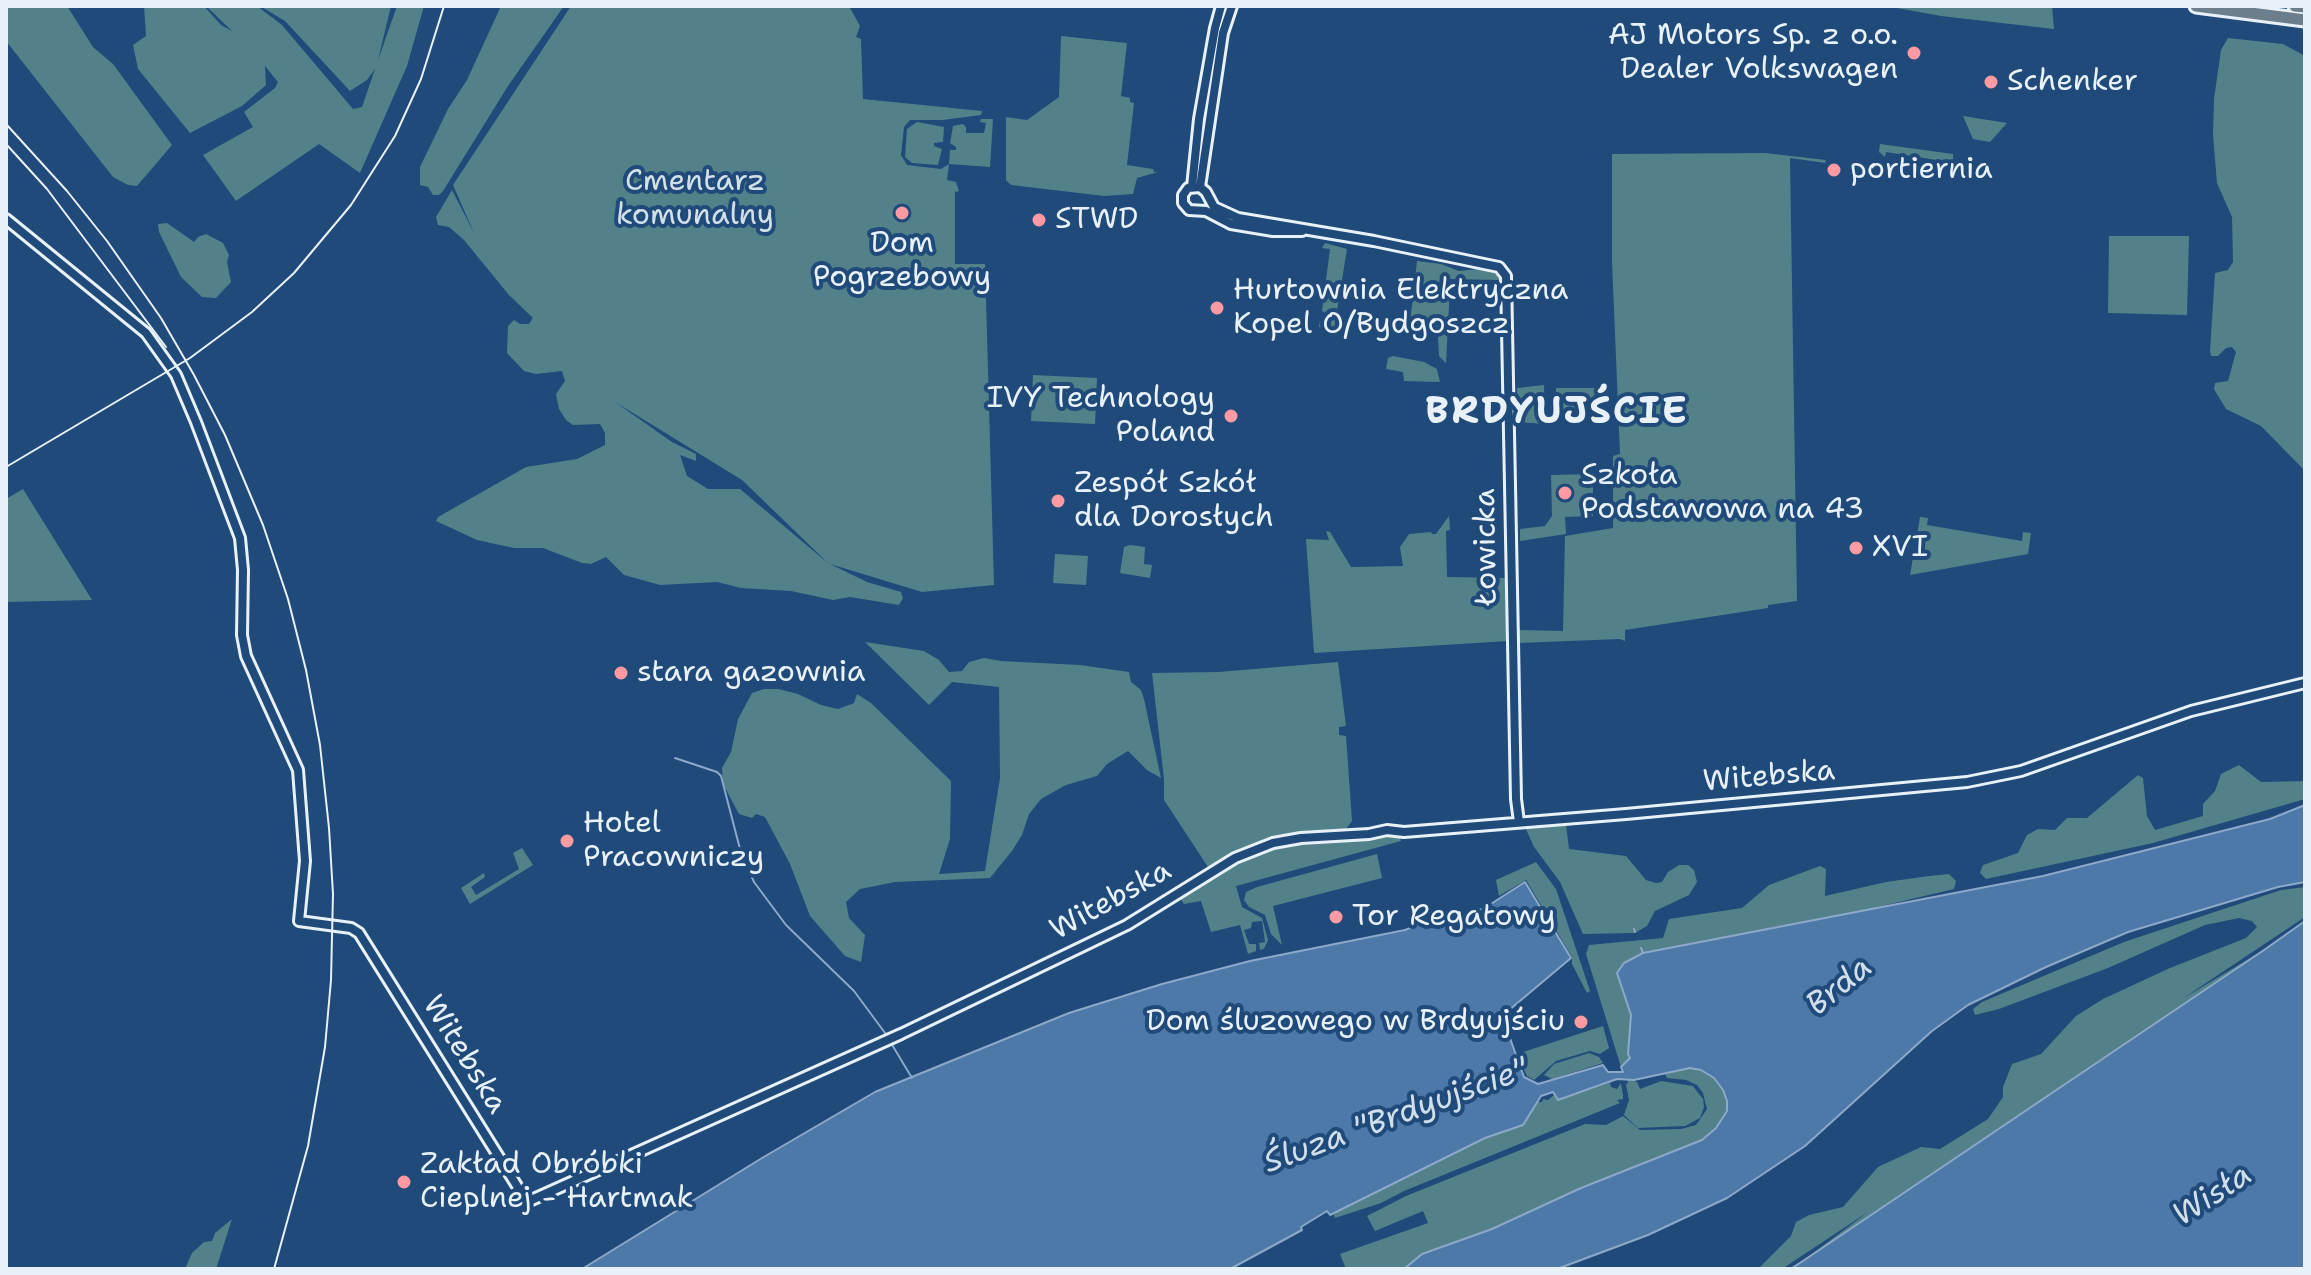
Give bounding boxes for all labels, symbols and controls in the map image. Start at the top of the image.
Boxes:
place label: AJ Motors Sp. z o.o. Dealer Volkswagen [1608,18,1898,88]
marker: AJ Motors Sp. z o.o. Dealer Volkswagen [1905,44,1923,62]
place label: Schenker [2007,64,2138,100]
marker: Schenker [1982,73,2000,91]
place label: portiernia [1850,152,1993,188]
marker: portiernia [1825,161,1843,179]
park label: Cmentarz komunalny [616,164,774,234]
place label: STWD [1055,202,1138,238]
marker: Dom Pogrzebowy [893,204,911,222]
marker: STWD [1030,211,1048,229]
place label: Dom Pogrzebowy [813,226,991,296]
place label: Hurtownia Elektryczna Kopel O/Bydgoszcz [1233,273,1568,344]
marker: Hurtownia Elektryczna Kopel O/Bydgoszcz [1208,299,1226,317]
place label: IVY Technology Poland [987,381,1215,452]
district label: BRDYUJŚCIE [1425,390,1689,436]
marker: IVY Technology Poland [1222,407,1240,425]
place label: Szkoła Podstawowa na 43 [1581,458,1864,528]
place label: Zespół Szkół dla Dorosłych [1074,466,1274,536]
marker: Szkoła Podstawowa na 43 [1556,484,1574,502]
street label: Łowicka [1468,488,1506,606]
marker: Zespół Szkół dla Dorosłych [1049,492,1067,510]
place label: XVI [1872,530,1928,566]
marker: XVI [1847,539,1865,557]
place label: stara gazownia [637,655,865,691]
marker: stara gazownia [612,664,630,682]
street label: Witebska [1701,753,1837,801]
place label: Hotel Pracowniczy [583,806,764,876]
marker: Hotel Pracowniczy [558,832,576,850]
street label: Witebska [1044,853,1178,949]
place label: Tor Regatowy [1352,899,1556,935]
marker: Tor Regatowy [1327,908,1345,926]
water label: Brda [1799,949,1881,1025]
street label: Witebska [414,989,514,1121]
place label: Dom śluzowego w Brdyujściu [1146,1004,1565,1040]
marker: Dom śluzowego w Brdyujściu [1572,1013,1590,1031]
water label: Śluza "Brdyujście" [1259,1051,1533,1183]
place label: Zakład Obróbki Cieplnej - Hartmak [420,1147,694,1218]
water label: Wisła [2166,1156,2260,1236]
marker: Zakład Obróbki Cieplnej - Hartmak [395,1173,413,1191]

